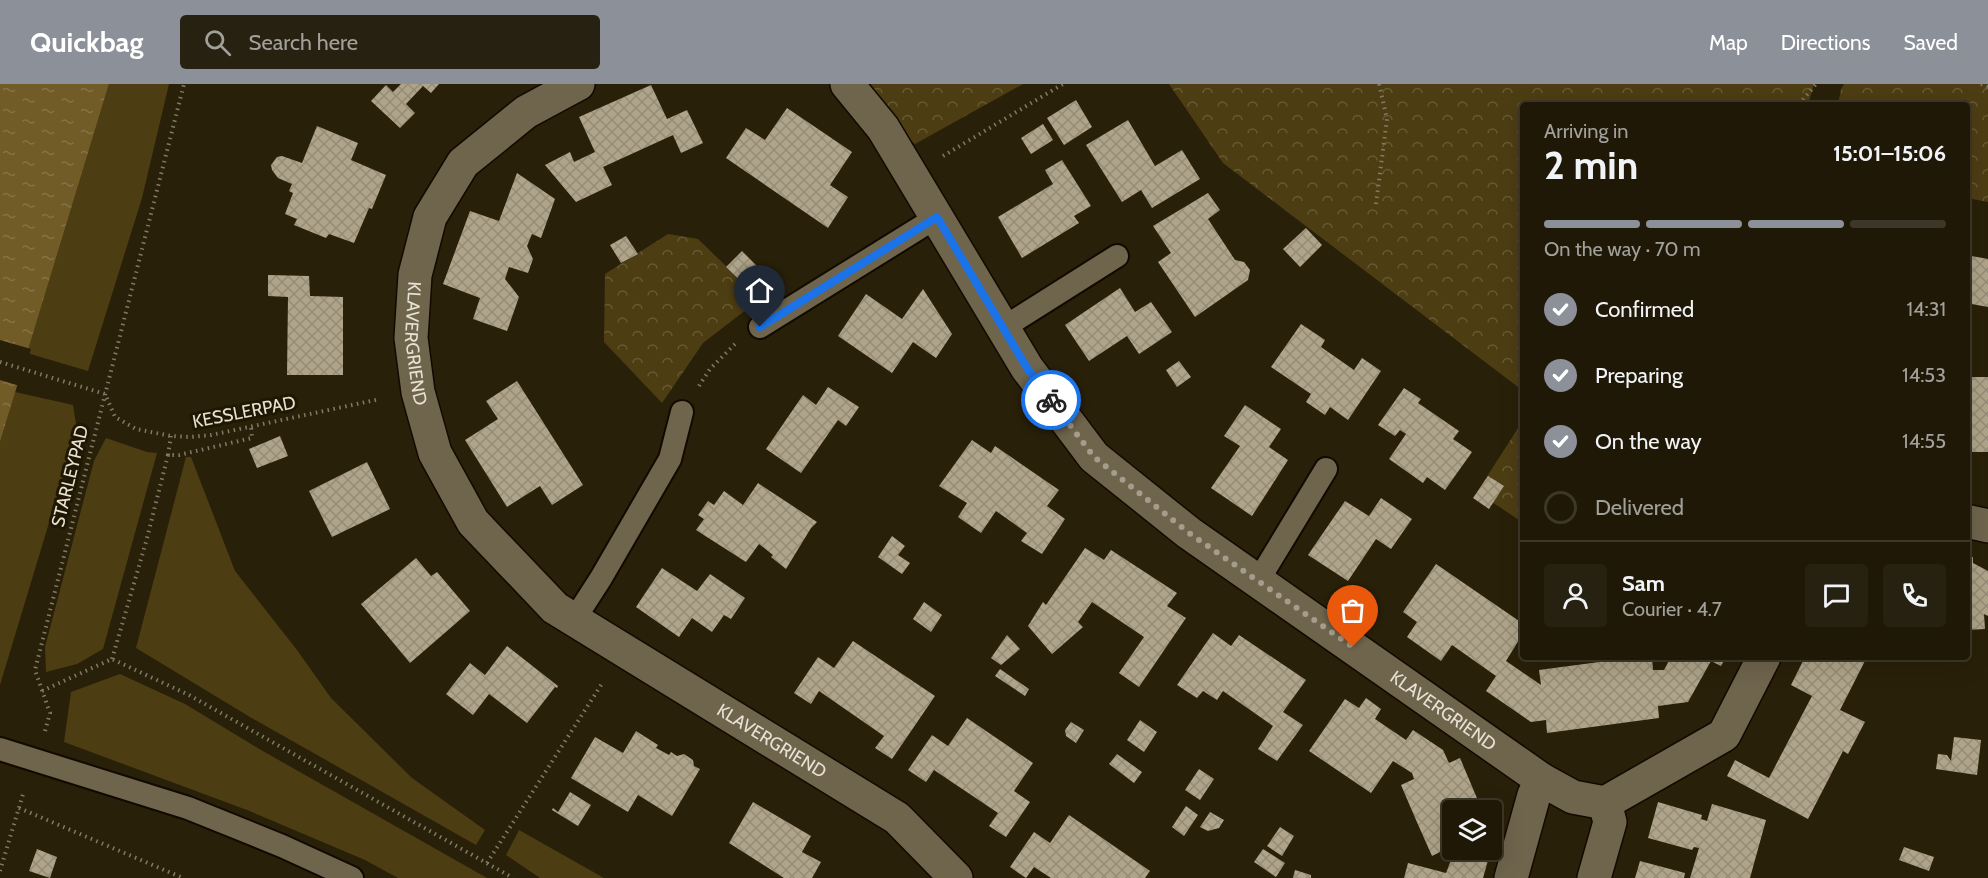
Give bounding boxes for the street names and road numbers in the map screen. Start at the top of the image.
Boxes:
street label: KLAVERGRIEND [400,281,432,408]
street label: KESSLERPAD [190,391,298,433]
street label: STARLEYPAD [47,423,93,529]
street label: KLAVERGRIEND [1386,666,1501,756]
street label: KLAVERGRIEND [713,699,830,783]

